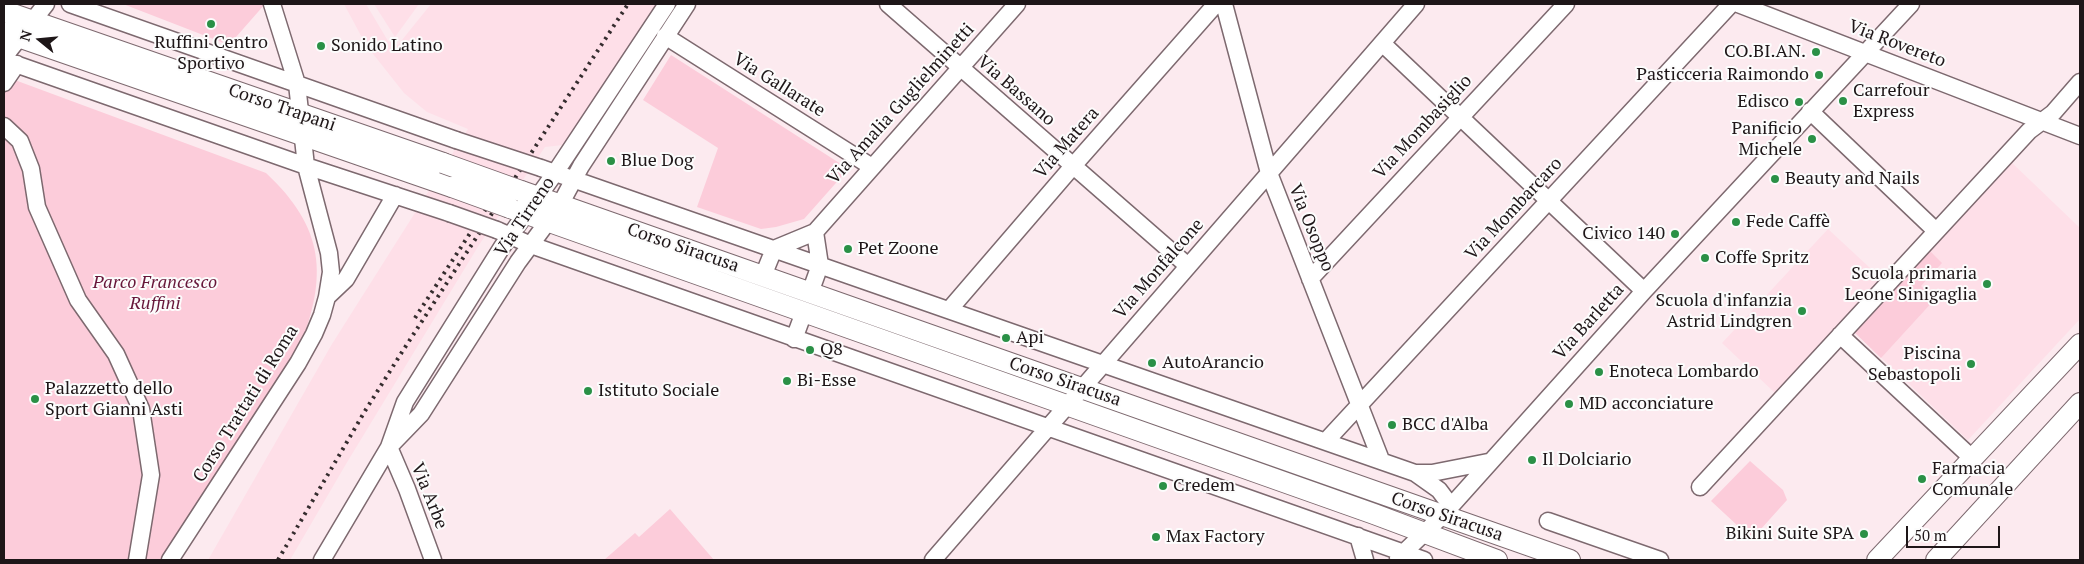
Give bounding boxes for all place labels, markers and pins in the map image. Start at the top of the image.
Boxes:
marker: Ruffini Centro Sportivo [205,18,217,30]
place label: Ruffini Centro Sportivo [154,32,268,74]
place label: Sonido Latino [331,35,443,57]
marker: Sonido Latino [315,40,327,52]
place label: CO.BI.AN. [1724,41,1806,63]
marker: CO.BI.AN. [1810,46,1822,58]
place label: Pasticceria Raimondo [1636,64,1809,86]
marker: Pasticceria Raimondo [1813,69,1825,81]
place label: Carrefour Express [1853,80,1930,122]
place label: Edisco [1737,91,1789,113]
marker: Carrefour Express [1837,95,1849,107]
marker: Edisco [1793,96,1805,108]
place label: Panificio Michele [1732,118,1802,160]
marker: Panificio Michele [1806,133,1818,145]
place label: Blue Dog [621,150,693,172]
marker: Blue Dog [605,155,617,167]
place label: Beauty and Nails [1785,168,1920,190]
marker: Beauty and Nails [1769,173,1781,185]
place label: Fede Caffè [1746,211,1830,233]
marker: Fede Caffè [1730,216,1742,228]
place label: Civico 140 [1582,223,1665,245]
marker: Civico 140 [1669,228,1681,240]
place label: Pet Zoone [858,238,938,260]
marker: Pet Zoone [842,243,854,255]
place label: Coffe Spritz [1715,247,1809,269]
marker: Coffe Spritz [1699,252,1711,264]
place label: Scuola primaria Leone Sinigaglia [1845,263,1977,306]
marker: Scuola primaria Leone Sinigaglia [1981,278,1993,290]
place label: Scuola d'infanzia Astrid Lindgren [1655,290,1792,332]
marker: Scuola d'infanzia Astrid Lindgren [1796,305,1808,317]
place label: Api [1016,327,1044,349]
marker: Api [1000,332,1012,344]
place label: Q8 [820,339,843,361]
place label: Piscina Sebastopoli [1868,343,1961,386]
marker: Q8 [804,344,816,356]
place label: AutoArancio [1162,352,1264,374]
marker: AutoArancio [1146,357,1158,369]
marker: Piscina Sebastopoli [1965,358,1977,370]
place label: Enoteca Lombardo [1609,361,1759,383]
marker: Enoteca Lombardo [1593,366,1605,378]
place label: Bi-Esse [797,370,856,392]
marker: Bi-Esse [781,375,793,387]
place label: Palazzetto dello Sport Gianni Asti [45,378,183,420]
place label: Istituto Sociale [598,380,719,402]
marker: Istituto Sociale [582,385,594,397]
marker: Palazzetto dello Sport Gianni Asti [29,393,41,405]
place label: MD acconciature [1579,393,1713,415]
marker: MD acconciature [1563,398,1575,410]
place label: BCC d'Alba [1402,414,1489,436]
marker: BCC d'Alba [1386,419,1398,431]
place label: Il Dolciario [1542,449,1631,471]
marker: Il Dolciario [1526,454,1538,466]
place label: Farmacia Comunale [1932,458,2013,500]
marker: Farmacia Comunale [1916,473,1928,485]
place label: Credem [1173,475,1235,497]
marker: Credem [1157,480,1169,492]
place label: Bikini Suite SPA [1725,523,1854,545]
place label: Max Factory [1166,526,1265,548]
marker: Bikini Suite SPA [1858,528,1870,540]
marker: Max Factory [1150,531,1162,543]

